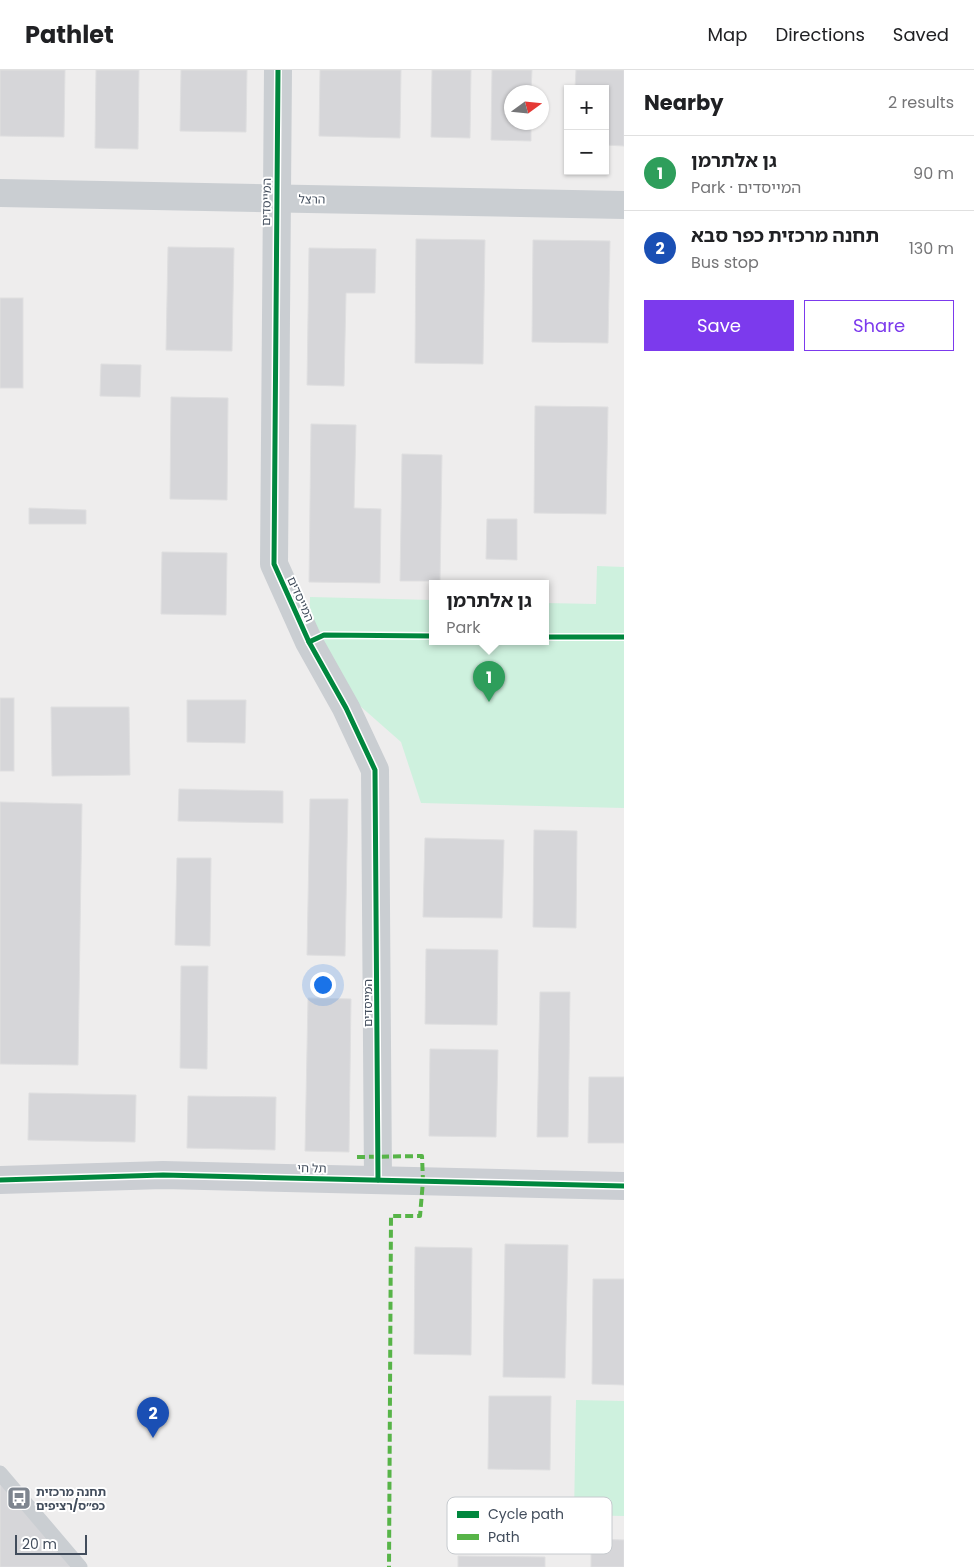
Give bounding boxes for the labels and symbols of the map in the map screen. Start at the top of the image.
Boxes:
north arrow [504,85,549,130]
street label: המייסדים [257,178,275,226]
street label: הרצל [298,190,326,208]
street label: המייסדים [283,574,319,624]
pin: 1 [473,661,505,702]
your location [310,972,336,998]
street label: המייסדים [359,979,376,1027]
street label: תל חי [297,1159,327,1177]
pin: 2 [137,1397,169,1438]
place label: תחנה מרכזית כפ״ס/רציפים [36,1483,106,1514]
bus stop icon: תחנה מרכזית כפ״ס/רציפים [6,1485,32,1511]
legend [447,1497,612,1554]
text: Cycle path [488,1504,564,1524]
text: Path [488,1527,520,1547]
scale bar [15,1532,88,1555]

